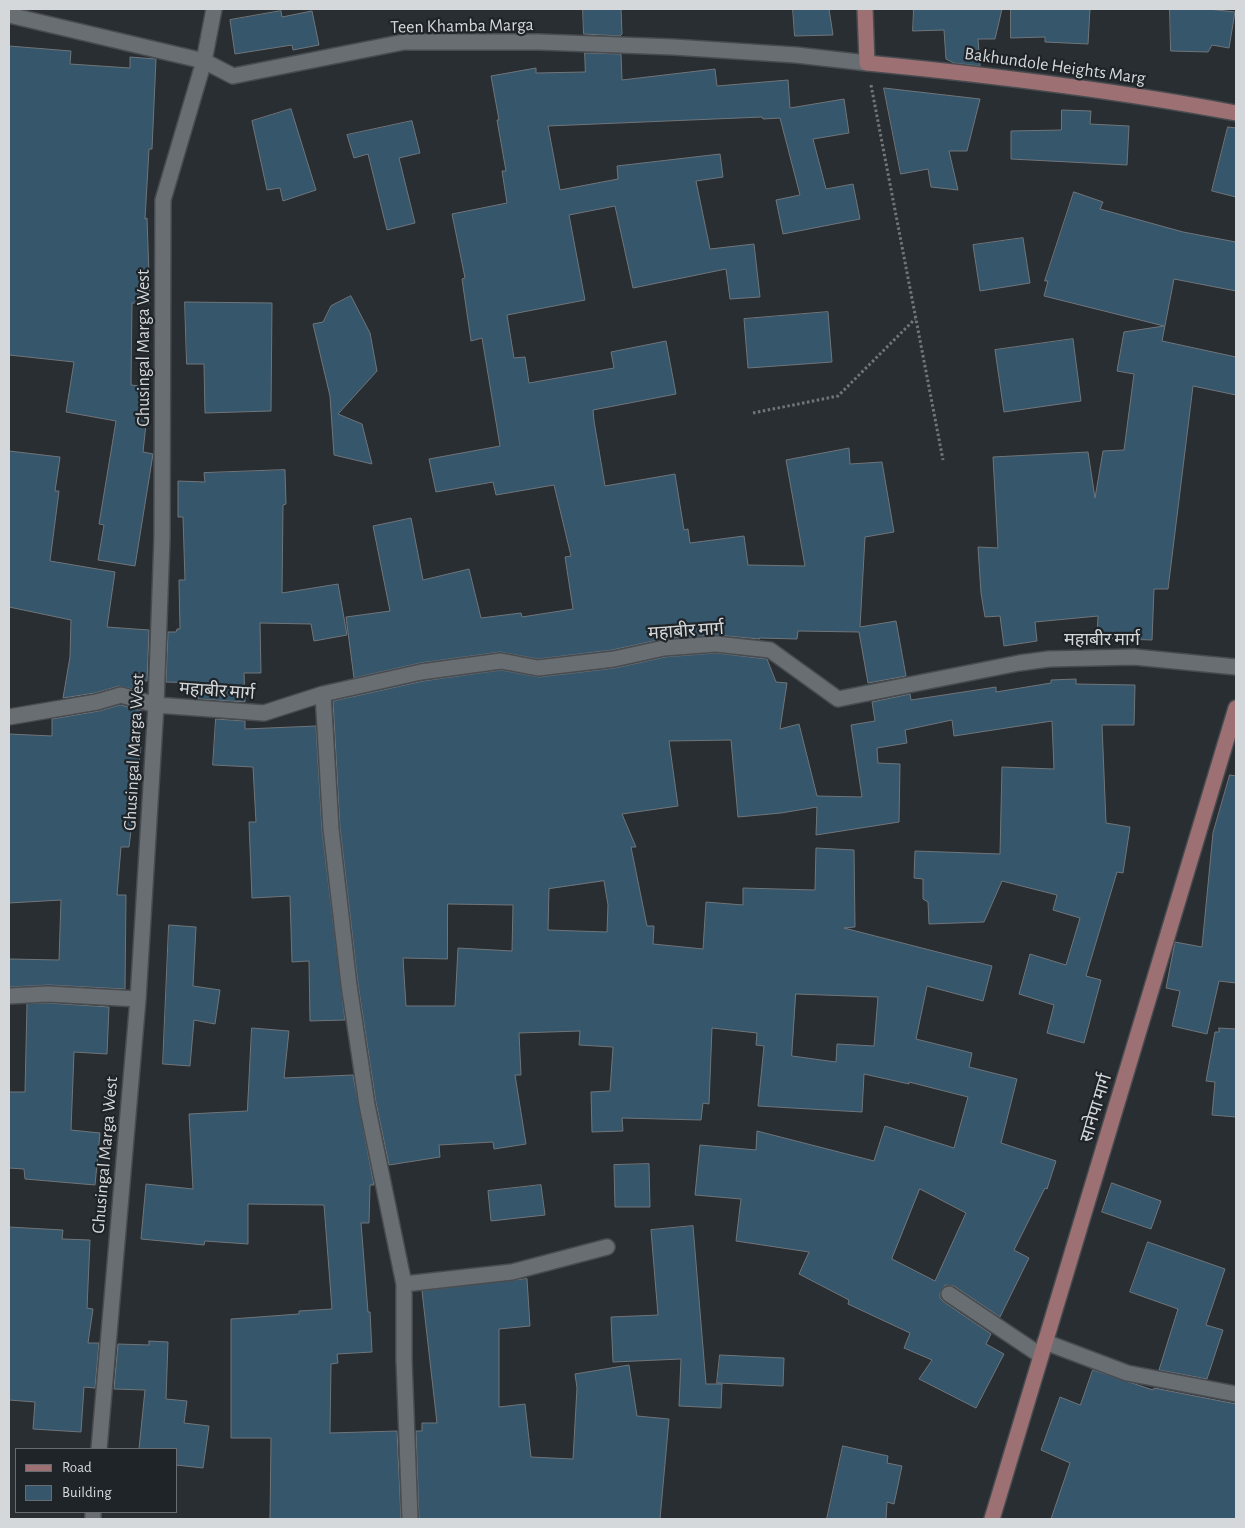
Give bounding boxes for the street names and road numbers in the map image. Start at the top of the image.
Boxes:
street label: Teen Khamba Marga [390,14,534,38]
street label: Bakhundole Heights Marg [963,43,1147,89]
street label: Ghusingal Marga West [133,269,155,427]
street label: महाबीर मार्ग [647,618,725,644]
street label: महाबीर मार्ग [1064,629,1140,651]
street label: Ghusingal Marga West [119,673,149,831]
street label: महाबीर मार्ग [178,678,256,704]
street label: सानेपा मार्ग [1075,1071,1117,1145]
street label: Ghusingal Marga West [87,1076,123,1234]

